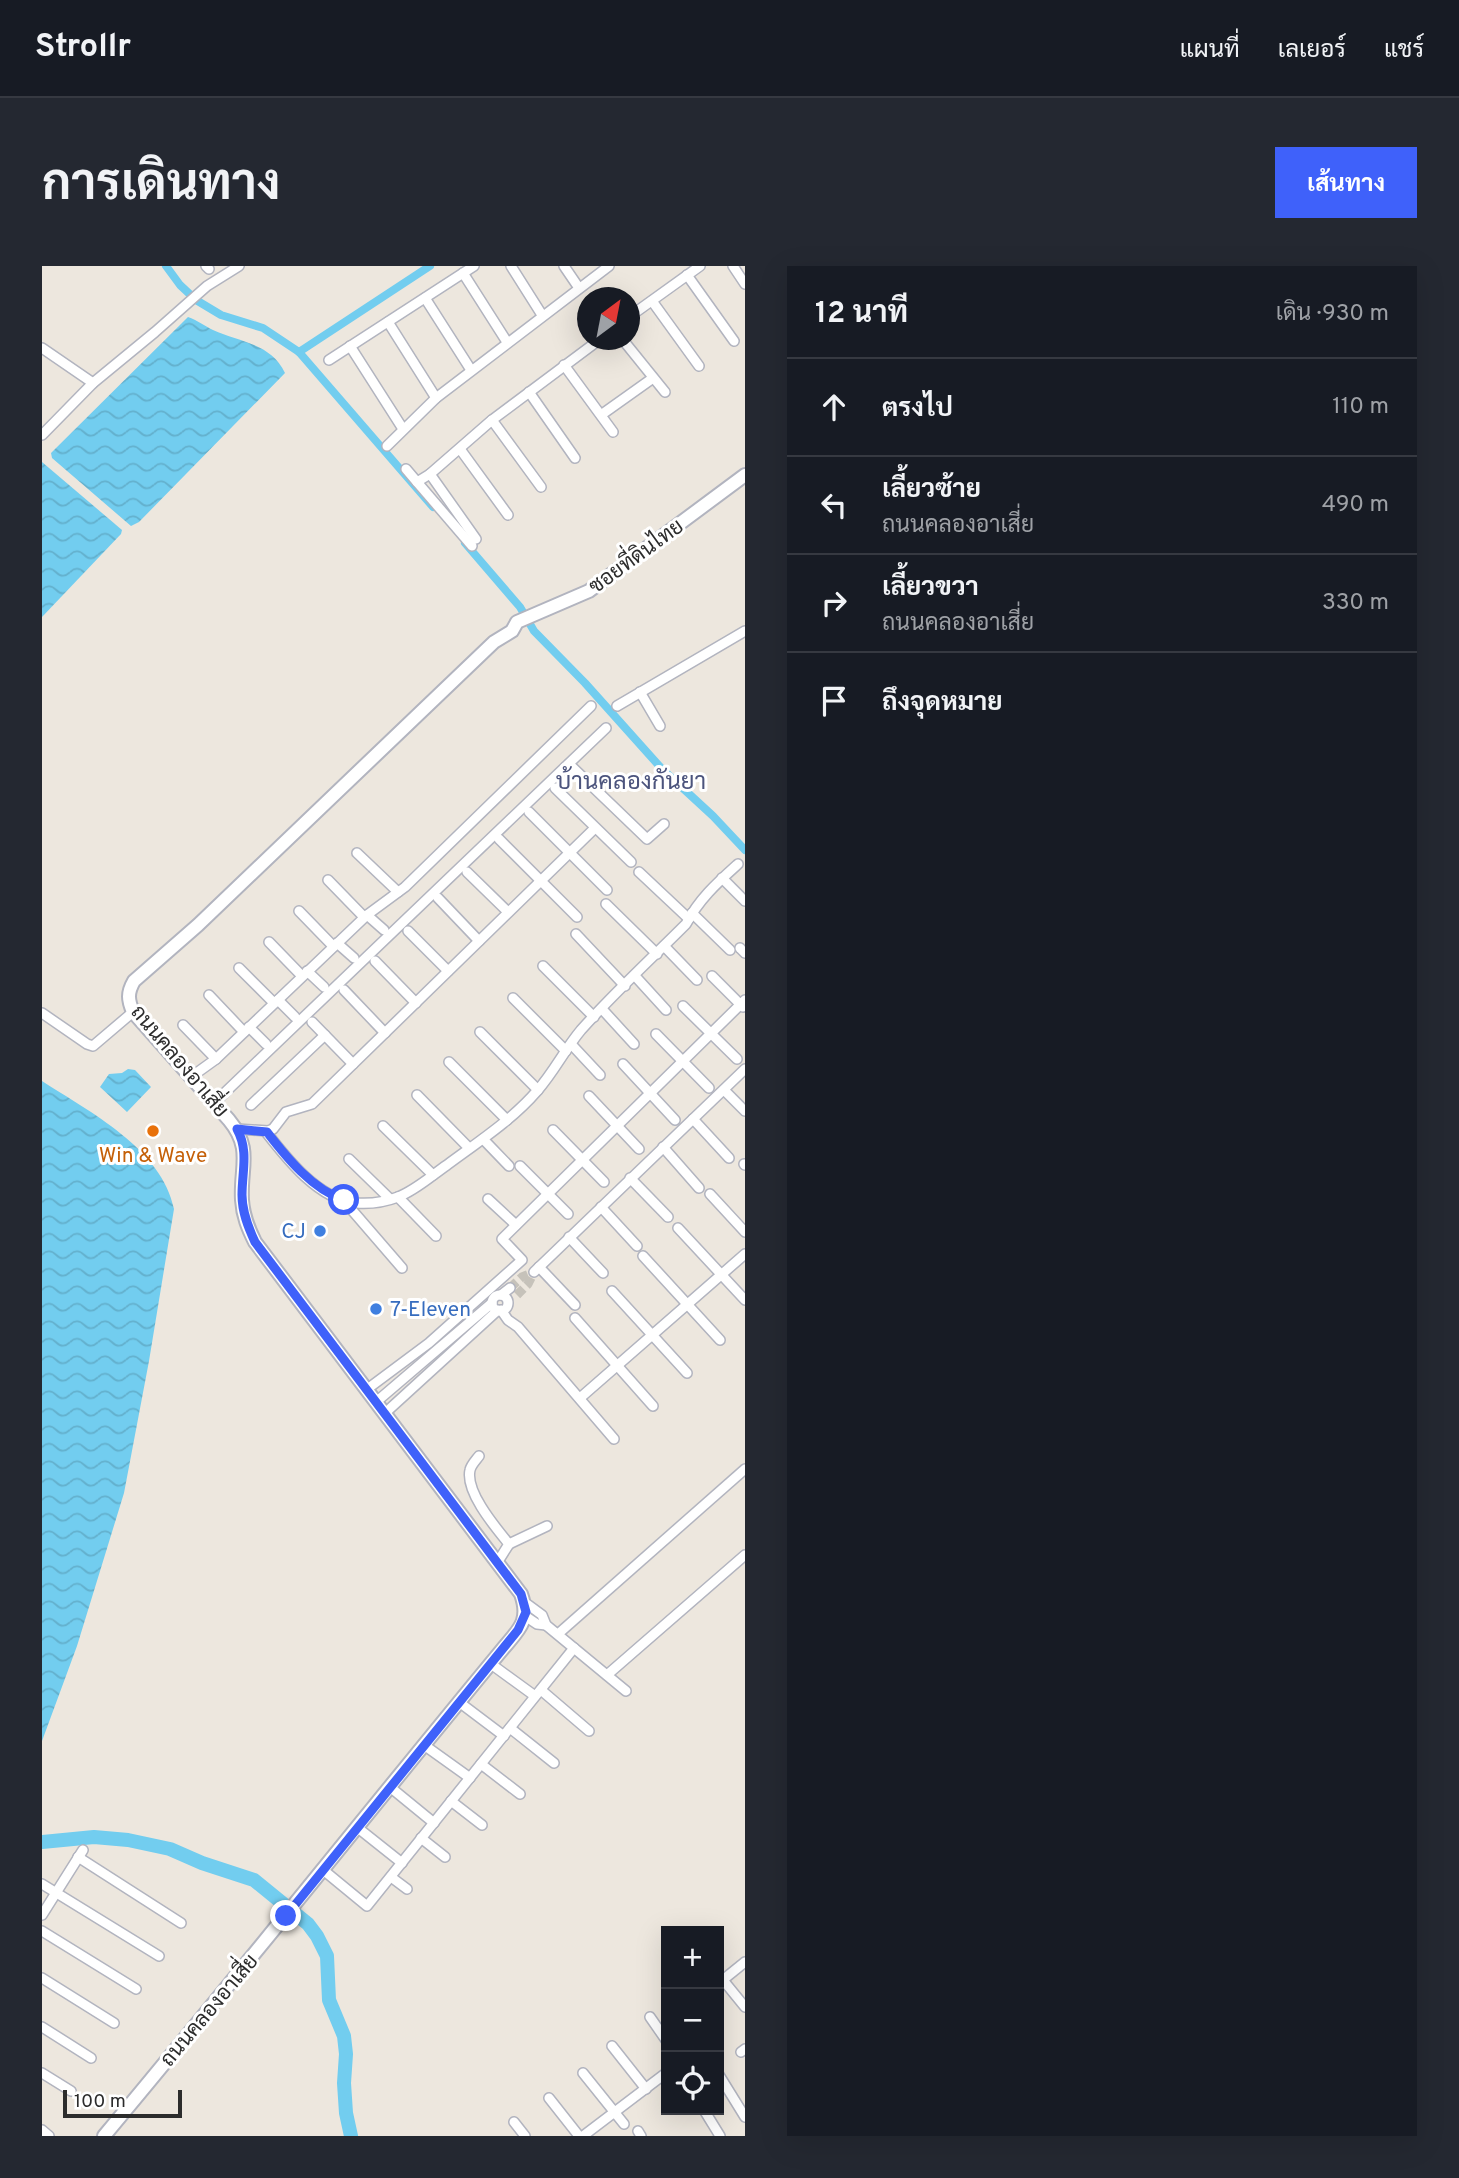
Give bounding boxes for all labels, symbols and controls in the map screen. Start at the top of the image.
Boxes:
text: Strollr [35,27,131,69]
text: แผนที่ [1180,36,1240,66]
text: เลเยอร์ [1278,36,1346,66]
text: แชร์ [1384,36,1424,66]
button: เส้นทาง [1275,147,1417,218]
text: การเดินทาง [42,156,280,218]
north arrow [577,287,640,350]
text: 12 นาที [815,296,908,333]
text: เดิน · 930 m [1276,300,1389,329]
icon: ahead [815,388,853,426]
text: ตรงไป [882,393,953,426]
text: 110 m [1332,393,1389,422]
text: เลี้ยวซ้าย [882,474,981,507]
icon: left [815,486,853,524]
text: 490 m [1322,491,1389,520]
street label: ซอยที่ดินไทย [579,507,690,601]
text: ถนนคลองอาเสี่ย [882,512,1034,541]
text: เลี้ยวขวา [882,572,979,605]
icon: right [815,584,853,622]
text: 330 m [1322,589,1389,618]
text: ถนนคลองอาเสี่ย [882,610,1034,639]
icon: arrive [815,682,853,720]
text: ถึงจุดหมาย [882,687,1003,720]
district label: บ้านคลองกันยา [556,766,706,798]
street label: ถนนคลองอาเสี่ย [124,995,240,1124]
marker: Win & Wave [145,1123,161,1139]
place label: Win & Wave [99,1143,207,1170]
route start [328,1184,359,1215]
place label: CJ [281,1219,306,1246]
marker: CJ [312,1223,328,1239]
place label: 7-Eleven [390,1297,471,1324]
marker: 7-Eleven [368,1301,384,1317]
route end [270,1900,301,1931]
map controls [661,1926,724,2115]
button: + [661,1926,724,1989]
street label: ถนนคลองอาเสี่ย [149,1944,265,2073]
button: − [661,1989,724,2052]
button: locate [661,2052,724,2115]
scale bar [63,2087,182,2119]
text: 100 m [74,2090,126,2114]

